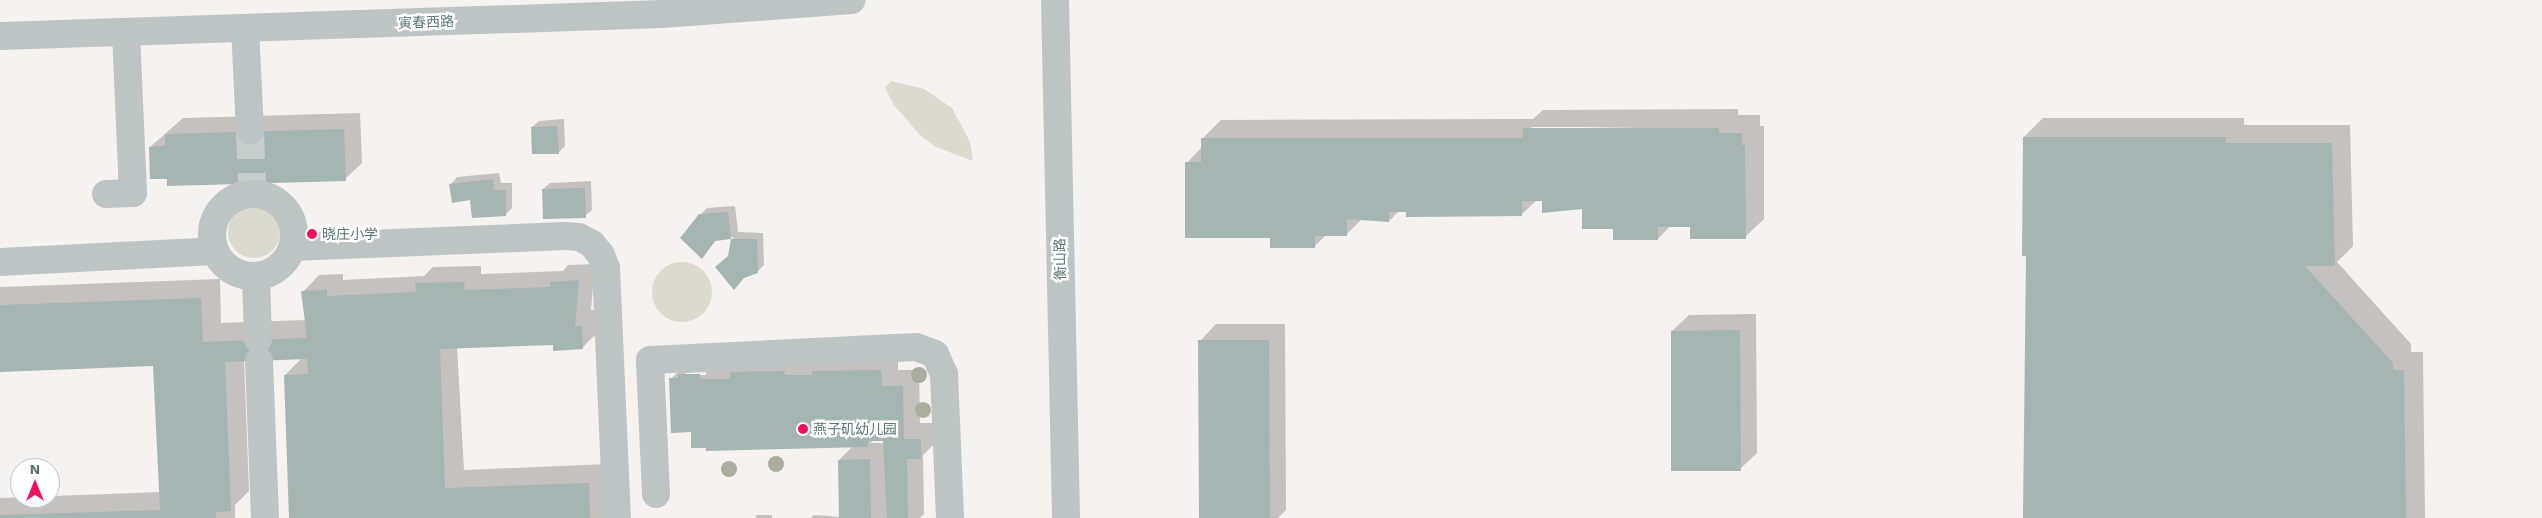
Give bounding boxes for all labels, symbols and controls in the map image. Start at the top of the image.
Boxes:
street label: 寅春西路 [398,13,454,31]
place label: 晓庄小学 [322,226,378,242]
marker: 晓庄小学 [306,228,318,240]
street label: 衡山路 [1051,238,1069,280]
place label: 燕子矶幼儿园 [813,421,897,437]
marker: 燕子矶幼儿园 [797,423,809,435]
north arrow [10,458,60,508]
text: N [30,461,40,477]

